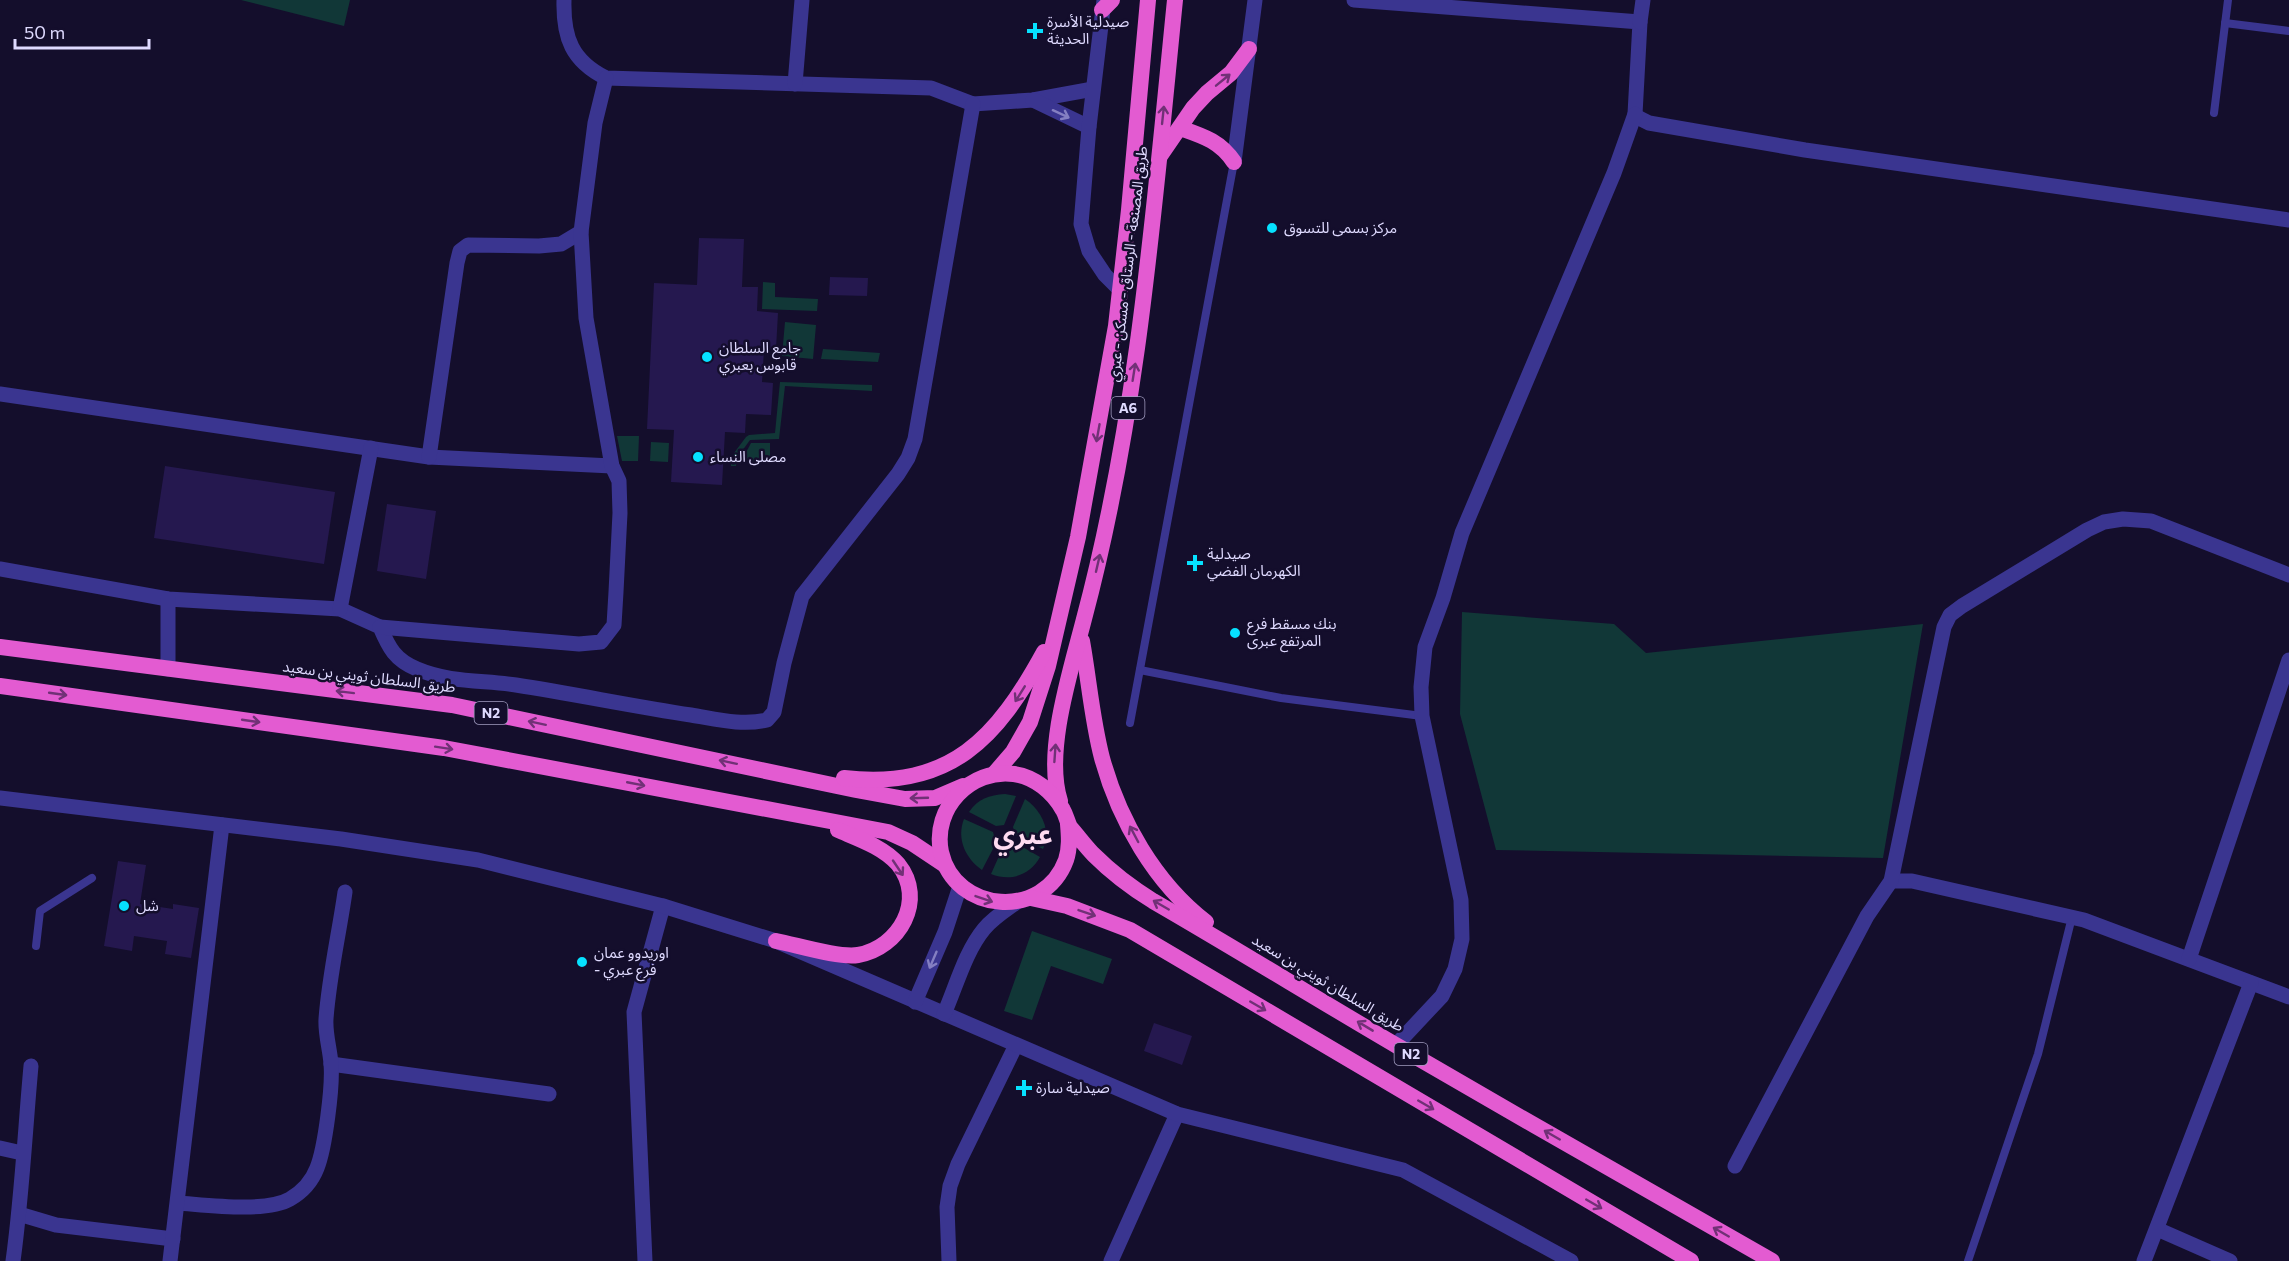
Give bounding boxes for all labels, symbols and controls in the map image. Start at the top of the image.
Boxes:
scale bar [15,12,148,50]
place label: صيدلية الأسرة الحديثة [1047,12,1129,47]
text: 50 m [24,21,65,43]
marker: صيدلية الأسرة الحديثة [1028,24,1042,38]
one-way arrow [1215,74,1231,87]
one-way arrow [1158,106,1169,126]
one-way arrow [1051,108,1069,120]
street label: طريق المصنعة - الرستاق - مسكن - عبري [1104,145,1154,383]
place label: مركز بسمى للتسوق [1284,218,1397,237]
marker: مركز بسمى للتسوق [1265,221,1279,235]
place label: جامع السلطان قابوس بعبري [719,338,801,376]
marker: جامع السلطان قابوس بعبري [700,350,714,364]
one-way arrow [1128,362,1139,382]
road number: A6 [1112,397,1144,419]
one-way arrow [1092,423,1103,443]
place label: مصلى النساء [710,447,786,466]
marker: مصلى النساء [691,450,705,464]
place label: صيدلية الكهرمان الفضي [1207,544,1301,582]
one-way arrow [1093,554,1104,574]
marker: صيدلية الكهرمان الفضي [1188,556,1202,570]
place label: بنك مسقط فرع المرتفع عبرى [1247,614,1337,653]
marker: بنك مسقط فرع المرتفع عبرى [1228,626,1242,640]
street label: طريق السلطان ثويني بن سعيد [281,656,457,699]
one-way arrow [1014,685,1026,702]
one-way arrow [335,686,355,697]
one-way arrow [48,689,67,700]
road number: N2 [474,702,508,724]
one-way arrow [241,716,261,727]
one-way arrow [528,717,547,728]
one-way arrow [434,743,454,754]
one-way arrow [1050,744,1061,764]
one-way arrow [719,756,738,768]
one-way arrow [626,779,645,790]
one-way arrow [910,793,930,804]
district label: عبري [993,817,1053,856]
one-way arrow [1128,826,1139,844]
one-way arrow [892,859,905,876]
one-way arrow [974,894,993,905]
place label: شل [136,896,159,915]
marker: شل [117,899,131,913]
one-way arrow [1153,899,1170,911]
one-way arrow [1077,909,1096,920]
street label: طريق السلطان ثويني بن سعيد [1247,930,1408,1038]
place label: اوريدوو عمان - فرع عبري [594,943,669,982]
one-way arrow [927,950,938,969]
marker: اوريدوو عمان - فرع عبري [575,955,589,969]
one-way arrow [1249,1000,1266,1012]
one-way arrow [1357,1020,1374,1032]
road number: N2 [1394,1043,1428,1065]
place label: صيدلية سارة [1036,1078,1110,1097]
marker: صيدلية سارة [1017,1081,1031,1095]
one-way arrow [1417,1099,1434,1111]
one-way arrow [1544,1128,1561,1140]
one-way arrow [1585,1198,1602,1210]
one-way arrow [1713,1226,1730,1238]

